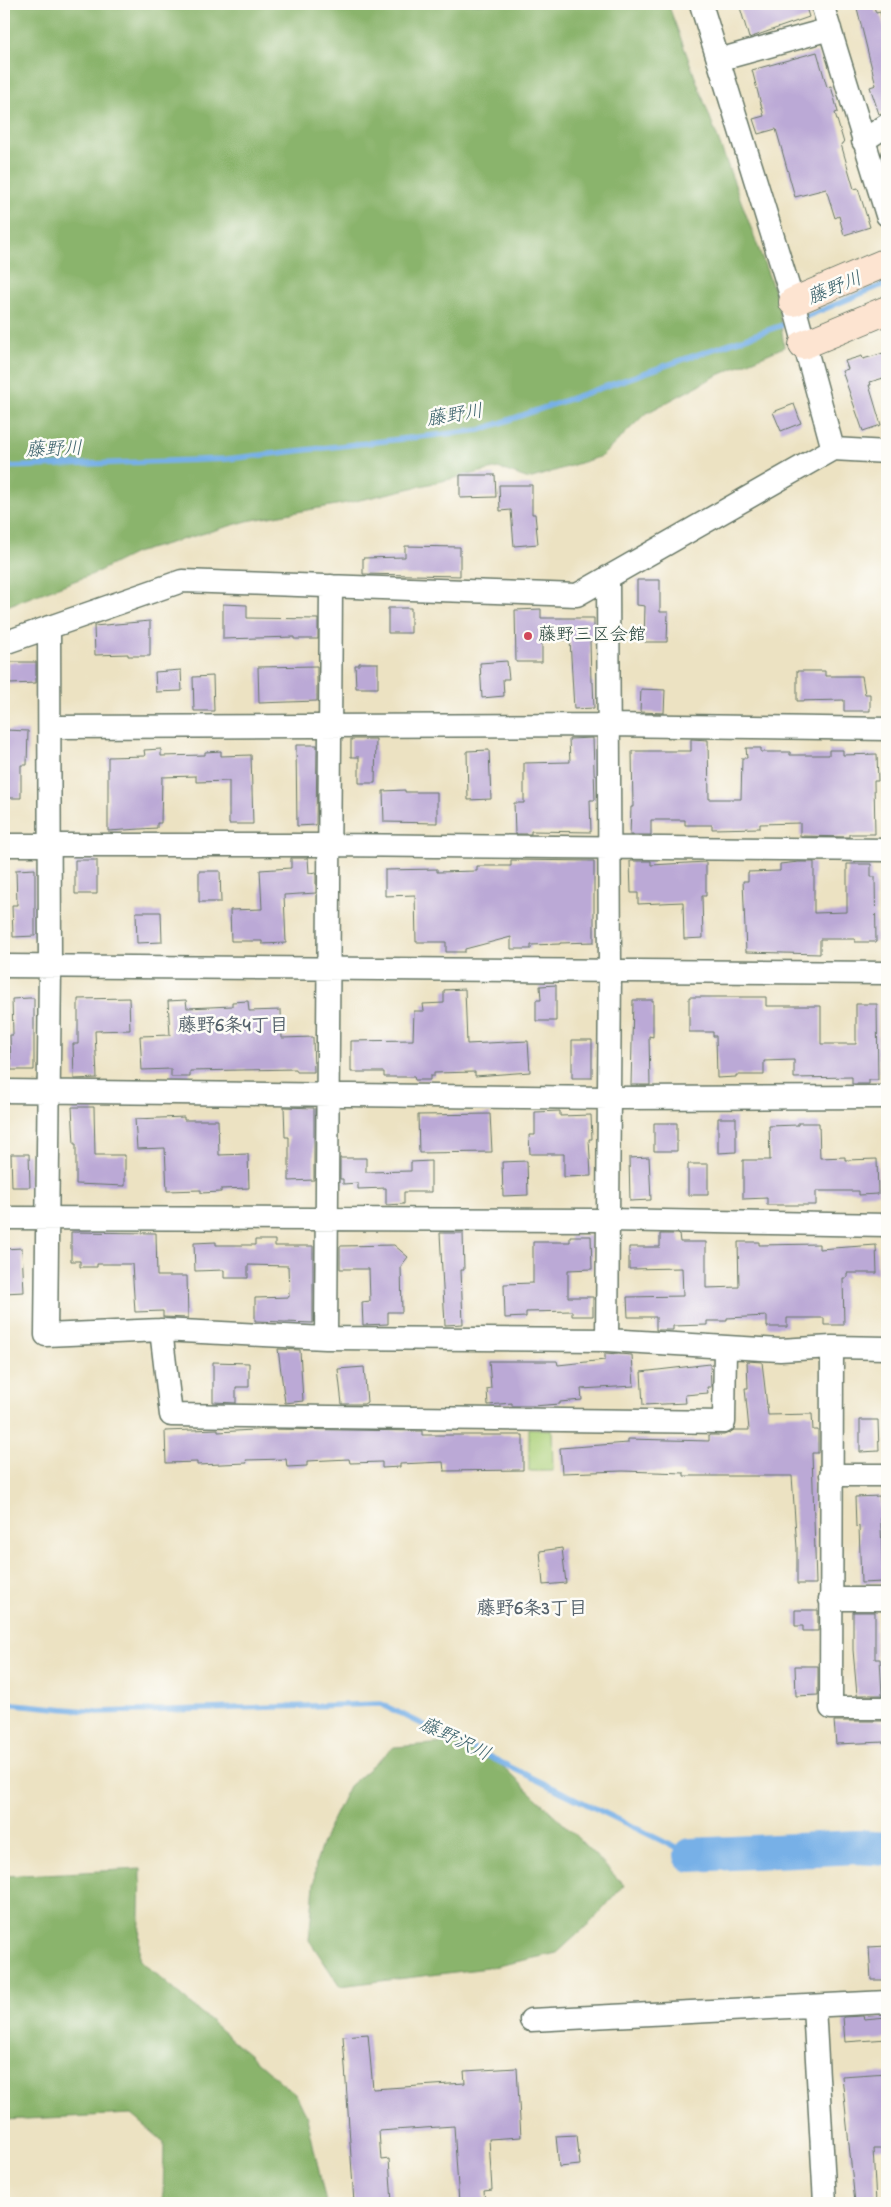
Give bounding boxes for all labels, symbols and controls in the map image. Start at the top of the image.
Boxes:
water label: 藤野川 [804,266,866,312]
water label: 藤野川 [425,398,485,434]
water label: 藤野川 [25,436,83,464]
place label: 藤野三区会館 [538,623,646,649]
marker: 藤野三区会館 [522,630,534,642]
district label: 藤野6条4丁目 [177,1013,289,1040]
district label: 藤野6条3丁目 [476,1596,588,1623]
water label: 藤野沢川 [415,1711,495,1769]

